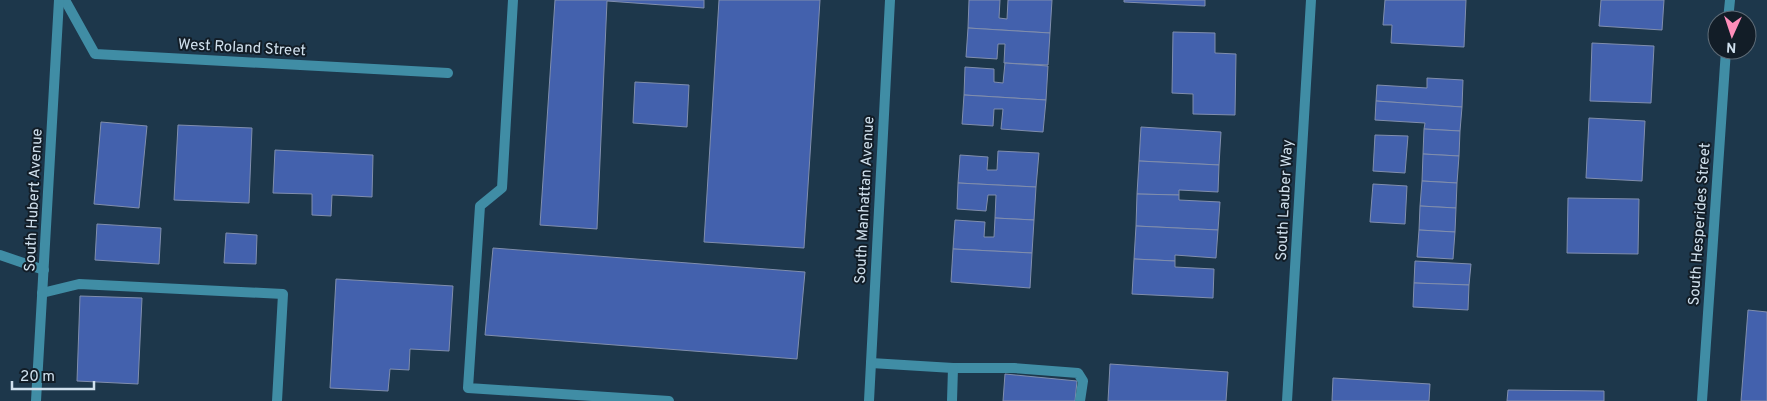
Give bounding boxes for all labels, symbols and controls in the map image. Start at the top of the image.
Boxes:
north arrow [1707,10,1757,60]
street label: West Roland Street [177,36,306,61]
text: N [1726,38,1737,55]
street label: South Manhattan Avenue [852,116,879,284]
street label: South Hubert Avenue [21,128,48,272]
street label: South Lauber Way [1273,139,1298,261]
street label: South Hesperides Street [1685,142,1716,306]
scale bar [12,358,95,390]
text: 20 m [20,368,55,387]

